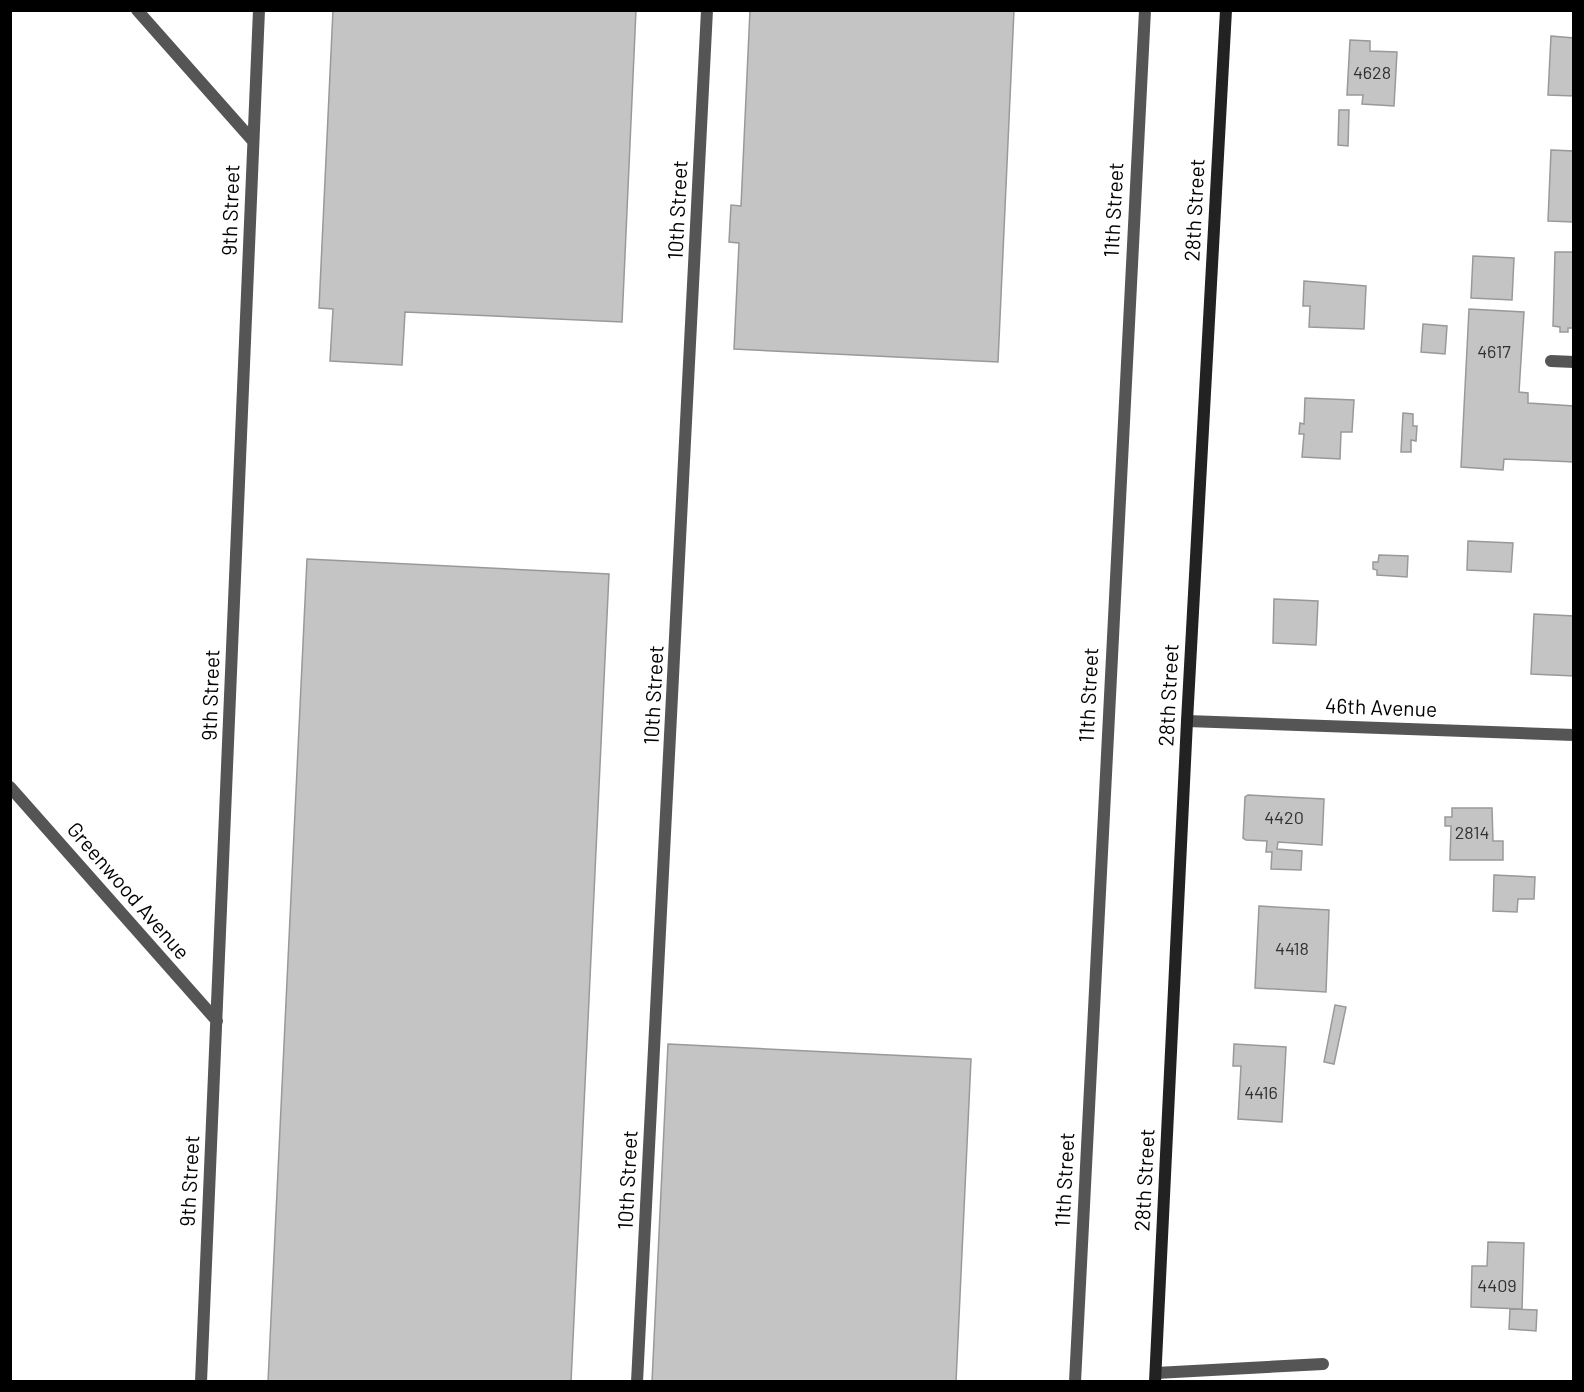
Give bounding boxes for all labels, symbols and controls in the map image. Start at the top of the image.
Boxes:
house number: 4628 [1353,61,1391,83]
street label: 28th Street [1178,158,1209,262]
street label: 10th Street [661,159,692,260]
street label: 11th Street [1098,162,1127,258]
street label: 9th Street [215,164,244,256]
house number: 4617 [1477,340,1511,362]
street label: 28th Street [1152,643,1183,747]
street label: 10th Street [637,644,668,745]
street label: 11th Street [1073,647,1102,743]
street label: 9th Street [195,649,224,741]
street label: 46th Avenue [1325,692,1438,721]
house number: 4420 [1264,806,1304,828]
street label: Greenwood Avenue [63,816,196,964]
house number: 2814 [1455,821,1489,843]
house number: 4418 [1275,937,1309,959]
house number: 4416 [1244,1081,1278,1103]
street label: 28th Street [1128,1128,1159,1232]
street label: 10th Street [611,1129,642,1230]
street label: 11th Street [1049,1132,1078,1228]
street label: 9th Street [174,1135,203,1227]
house number: 4409 [1477,1274,1517,1296]

